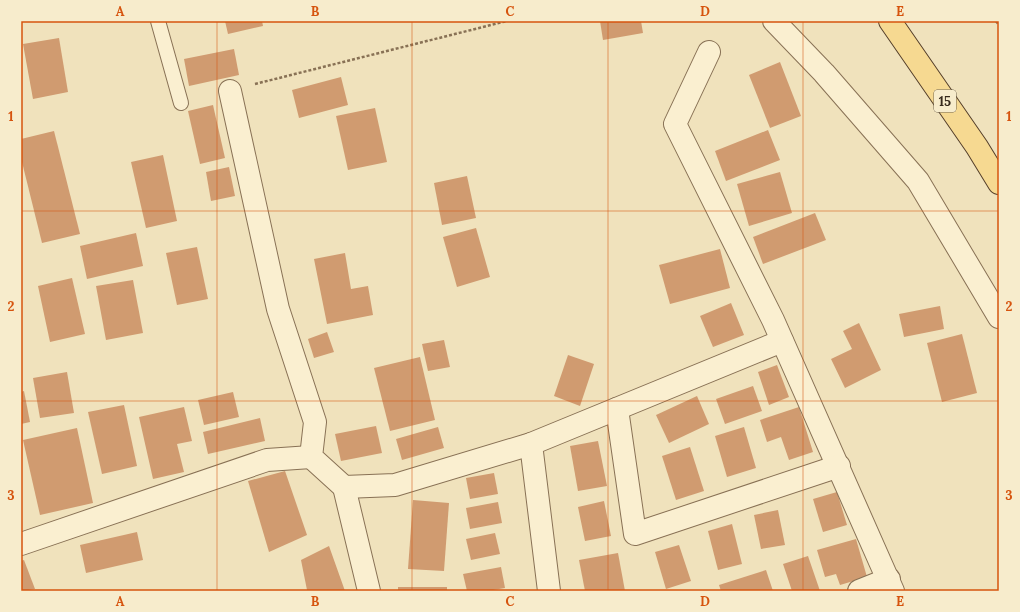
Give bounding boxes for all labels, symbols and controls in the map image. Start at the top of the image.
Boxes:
text: A [116,3,125,20]
text: B [311,3,320,20]
text: C [506,3,515,20]
text: D [700,3,710,20]
text: E [896,3,904,20]
road number: 15 [934,90,956,112]
text: 1 [8,108,14,125]
text: 1 [1006,108,1012,125]
text: 2 [8,298,15,315]
text: 2 [1006,298,1013,315]
text: 3 [7,487,15,504]
text: 3 [1005,487,1013,504]
text: A [116,593,125,610]
text: B [311,593,320,610]
text: C [506,593,515,610]
text: D [700,593,710,610]
text: E [896,593,904,610]

